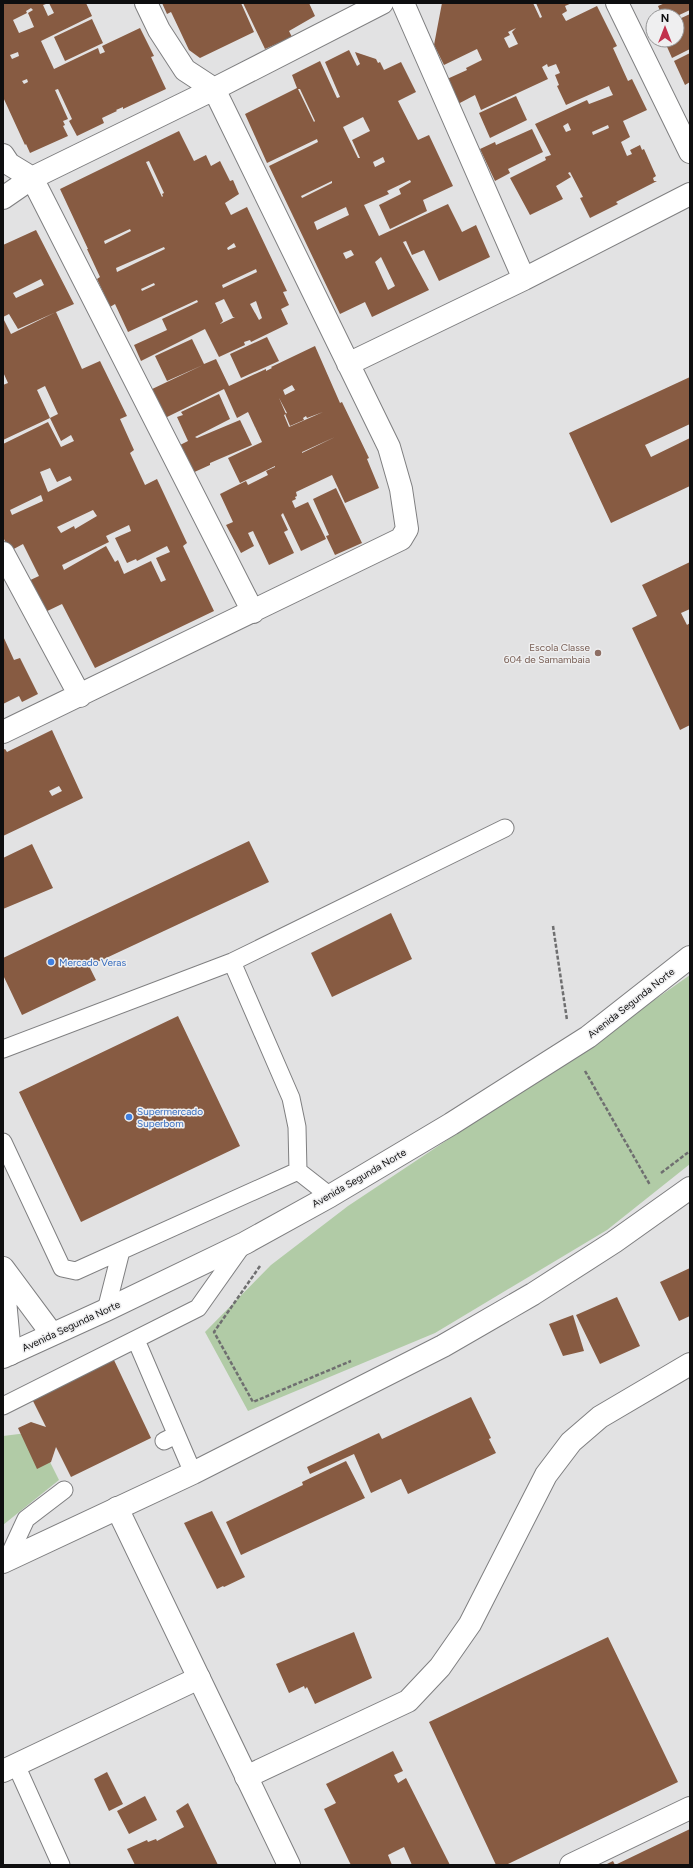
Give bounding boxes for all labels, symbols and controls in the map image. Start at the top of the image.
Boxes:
north arrow [645,8,685,48]
text: N [661,12,669,25]
place label: Escola Classe 604 de Samambaia [504,641,591,666]
marker: Escola Classe 604 de Samambaia [593,648,603,658]
place label: Mercado Veras [59,956,126,969]
marker: Mercado Veras [46,957,56,967]
street label: Avenida Segunda Norte [585,965,677,1041]
place label: Supermercado Superbom [137,1105,203,1130]
marker: Supermercado Superbom [124,1112,134,1122]
street label: Avenida Segunda Norte [310,1145,409,1210]
street label: Avenida Segunda Norte [20,1297,123,1354]

